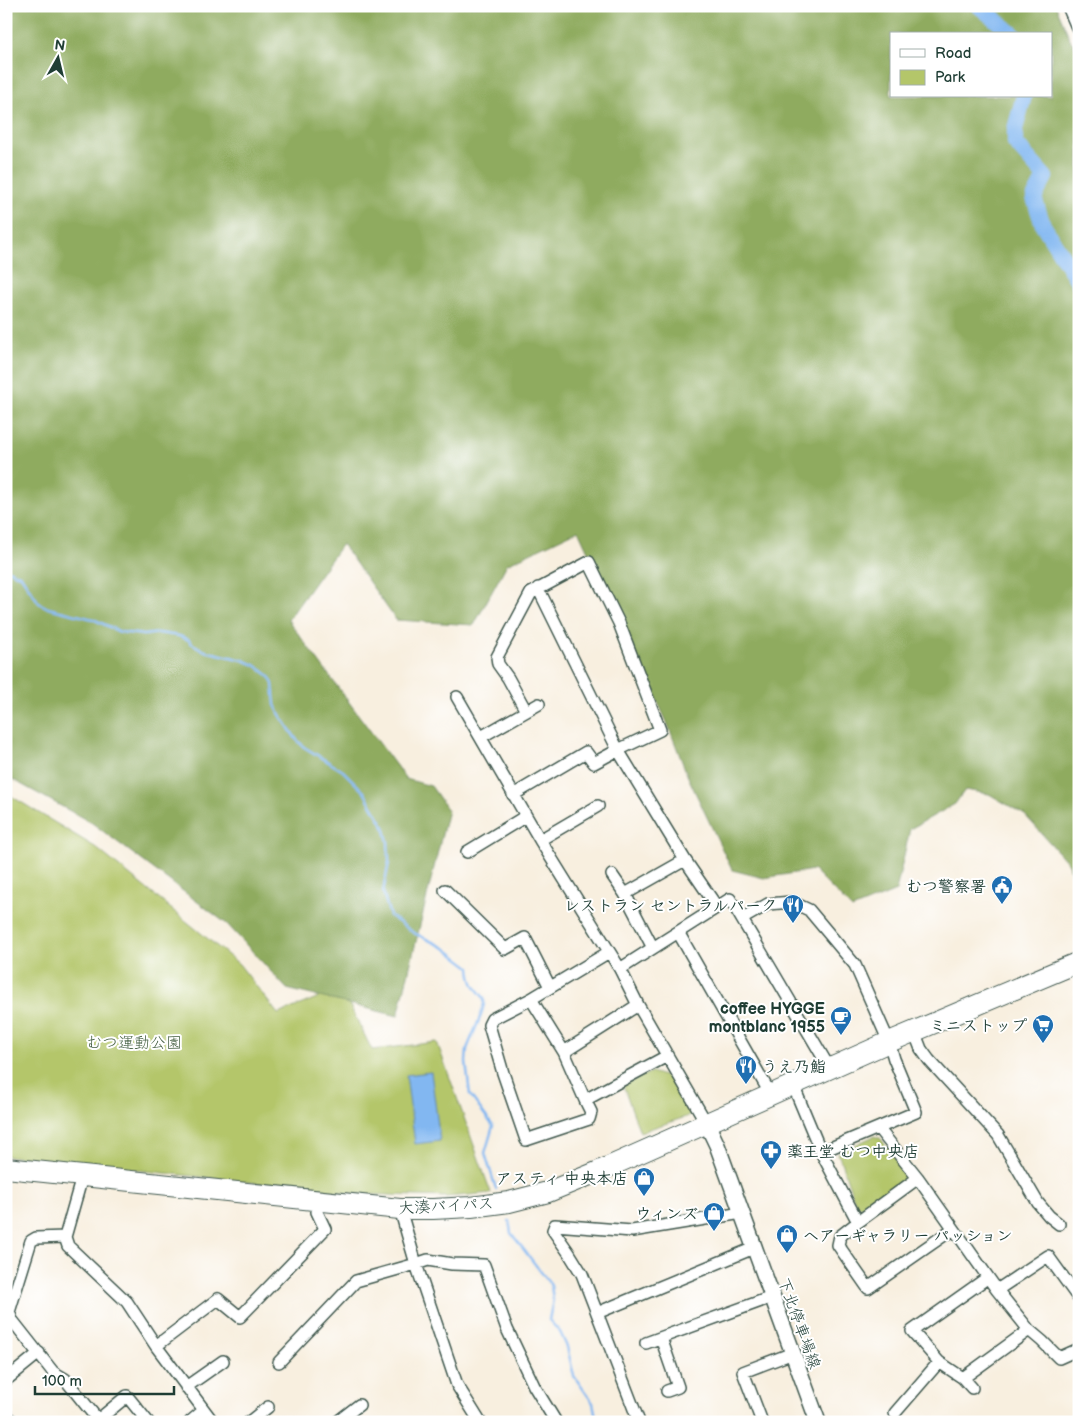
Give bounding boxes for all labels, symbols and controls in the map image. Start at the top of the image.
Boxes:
north arrow [32,32,82,82]
legend [890,32,1052,98]
text: N [53,36,66,55]
text: Road [935,44,971,63]
text: Park [935,68,966,87]
public building icon: むつ警察署 [990,874,1014,905]
place label: むつ警察署 [906,878,986,897]
restaurant icon: レストラン セントラルパーク [781,893,805,924]
place label: レストラン セントラルパーク [564,897,777,916]
place label: coffee HYGGE montblanc 1955 [709,1000,825,1037]
cafe icon: coffee HYGGE montblanc 1955 [829,1005,853,1036]
supermarket icon: ミニストップ [1031,1013,1055,1044]
place label: ミニストップ [929,1017,1027,1036]
park label: むつ運動公園 [86,1034,182,1053]
restaurant icon: うえ乃鮨 [734,1054,758,1085]
place label: うえ乃鮨 [762,1058,826,1077]
pharmacy icon: 薬王堂 むつ中央店 [759,1139,783,1170]
place label: 薬王堂 むつ中央店 [787,1143,919,1162]
shop icon: アスティ 中央本店 [632,1166,656,1197]
place label: アスティ 中央本店 [496,1170,628,1189]
street label: 大湊バイパス [398,1195,494,1218]
shop icon: ウィンズ [702,1201,726,1232]
place label: ウィンズ [635,1205,698,1224]
shop icon: ヘアーギャラリー パッション [775,1223,799,1254]
place label: ヘアーギャラリー パッション [803,1227,1012,1246]
street label: 下北停車場線 [773,1275,824,1372]
scale bar [35,1363,174,1395]
text: 100 m [42,1372,82,1391]

